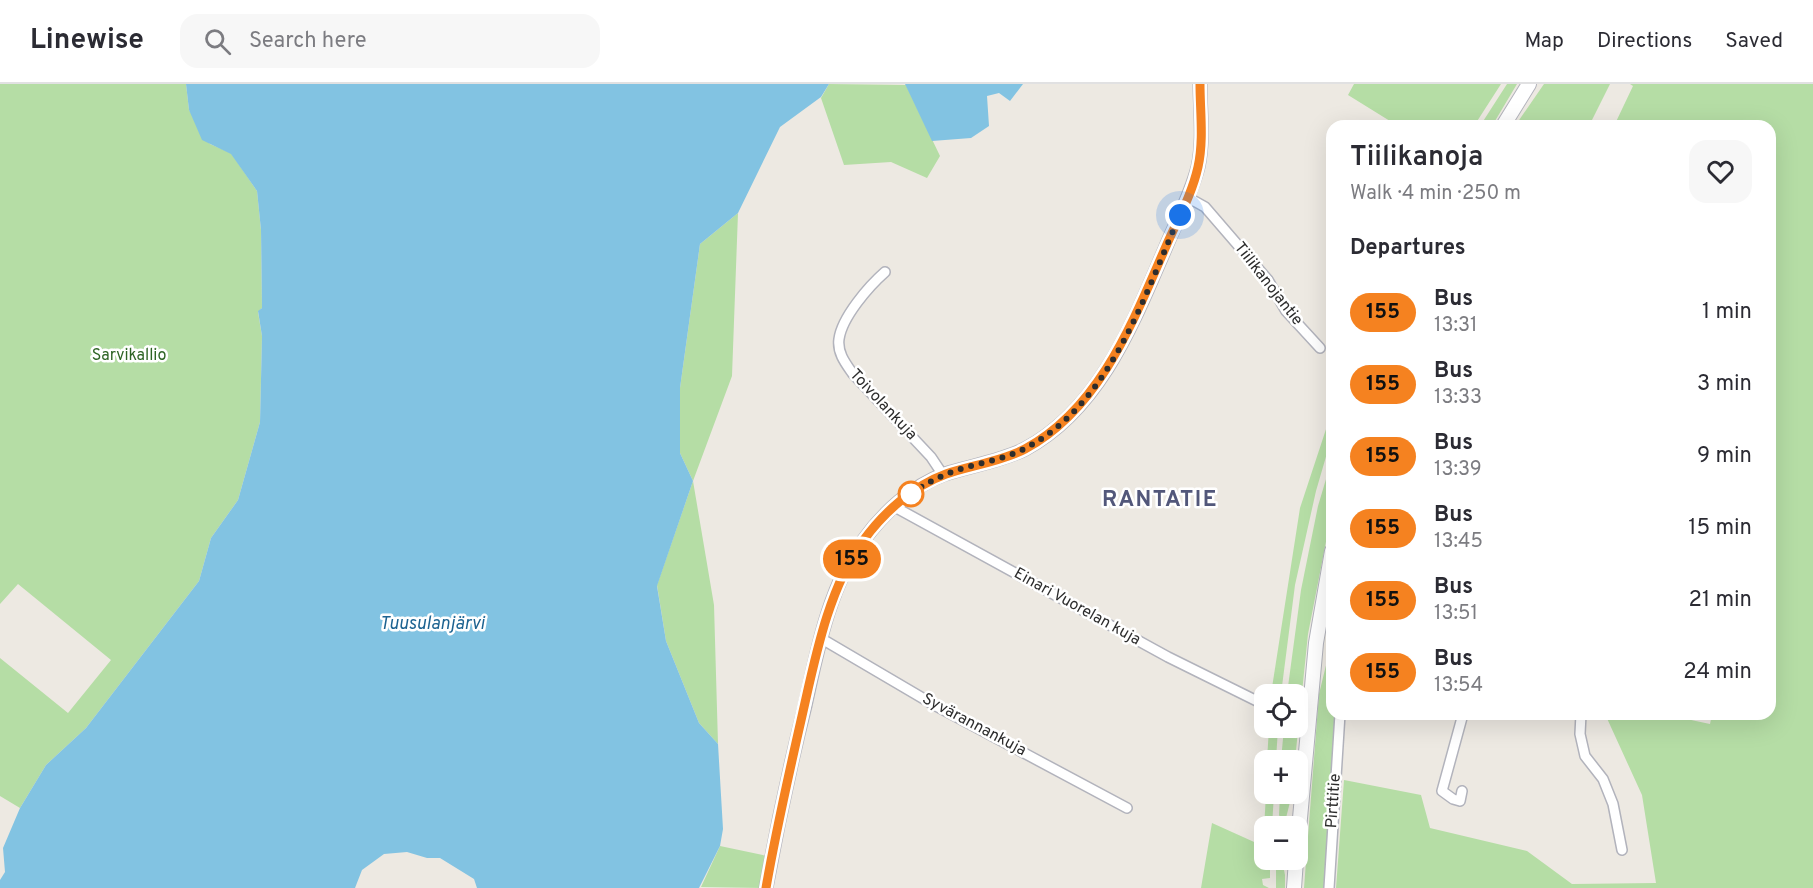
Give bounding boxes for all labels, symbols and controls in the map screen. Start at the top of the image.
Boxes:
search box [180,14,600,68]
text: Linewise [30,23,144,59]
icon: search [201,25,234,58]
text: Search here [249,28,366,55]
text: Map [1524,28,1564,55]
text: Directions [1597,28,1692,55]
text: Saved [1725,28,1783,55]
text: Tiilikanoja [1350,140,1483,176]
button: heart [1689,140,1752,203]
text: Walk · 4 min · 250 m [1350,181,1521,207]
your location [1165,200,1195,230]
text: Departures [1350,235,1466,262]
street label: Tiilikanojantie [1229,238,1307,330]
text: Bus [1434,286,1473,313]
text: 155 [1366,299,1400,326]
text: 1 min [1702,299,1752,326]
text: 13:31 [1434,313,1477,339]
park label: Sarvikallio [92,346,166,366]
text: Bus [1434,358,1473,385]
street label: Toivolankuja [845,365,921,445]
text: 155 [1366,371,1400,398]
text: 3 min [1697,371,1752,398]
text: 13:33 [1434,385,1482,411]
text: Bus [1434,430,1473,457]
text: 155 [1366,443,1400,470]
text: 9 min [1697,443,1752,470]
text: 13:39 [1434,457,1482,483]
unlabelled marker [898,481,924,507]
district label: RANTATIE [1102,487,1218,514]
text: Bus [1434,502,1473,529]
text: 155 [1366,515,1400,542]
text: 15 min [1688,515,1752,542]
text: 13:45 [1434,529,1483,555]
line badge: 155 [818,540,886,578]
text: 155 [835,546,869,573]
street label: Einari Vuorelan kuja [1010,564,1144,650]
text: Bus [1434,574,1473,601]
text: 155 [1366,587,1400,614]
text: 21 min [1689,587,1752,614]
text: 13:51 [1434,601,1478,627]
water label: Tuusulanjärvi [379,613,486,636]
text: Bus [1434,646,1473,673]
text: 155 [1366,659,1400,686]
text: 24 min [1683,659,1752,686]
text: 13:54 [1434,673,1483,699]
map controls [1254,684,1308,870]
button: locate [1254,684,1308,738]
street label: Syvärannankuja [918,689,1030,761]
button: + [1254,750,1308,804]
street label: Pirttitie [1322,773,1346,829]
button: − [1254,816,1308,870]

